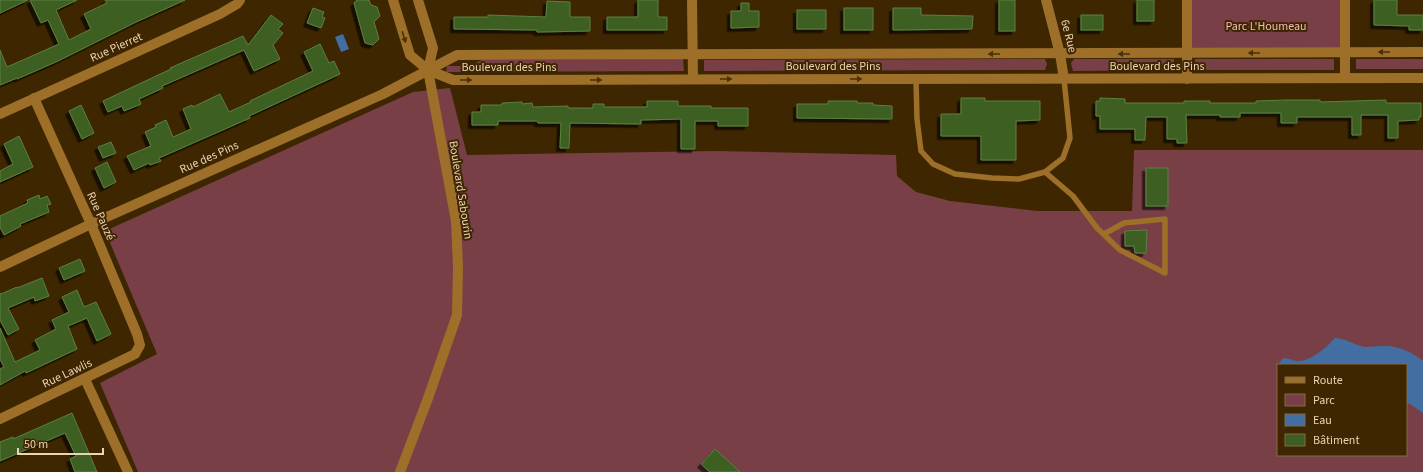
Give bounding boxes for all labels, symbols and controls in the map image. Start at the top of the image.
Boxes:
street label: 6e Rue [1056,18,1081,55]
park label: Parc L'Houmeau [1225,18,1307,35]
street label: Rue Pierret [87,28,145,67]
one-way arrow [401,32,407,44]
one-way arrow [1378,49,1390,56]
one-way arrow [1247,50,1260,56]
one-way arrow [987,51,1000,57]
one-way arrow [1117,51,1130,57]
street label: Boulevard des Pins [785,58,881,75]
street label: Boulevard des Pins [1109,58,1205,75]
street label: Boulevard des Pins [461,59,557,76]
one-way arrow [720,76,733,82]
one-way arrow [850,76,863,82]
one-way arrow [460,77,473,83]
one-way arrow [590,77,603,83]
street label: Rue des Pins [177,137,241,178]
street label: Boulevard Sabourin [444,140,477,241]
street label: Rue Pauzé [82,189,119,243]
street label: Rue Lawlis [39,354,95,392]
legend [1277,364,1407,456]
text: Route [1313,372,1343,389]
text: Parc [1313,392,1335,409]
text: Eau [1313,412,1332,429]
scale bar [18,430,103,456]
text: Bâtiment [1313,432,1359,449]
text: 50 m [24,436,48,453]

